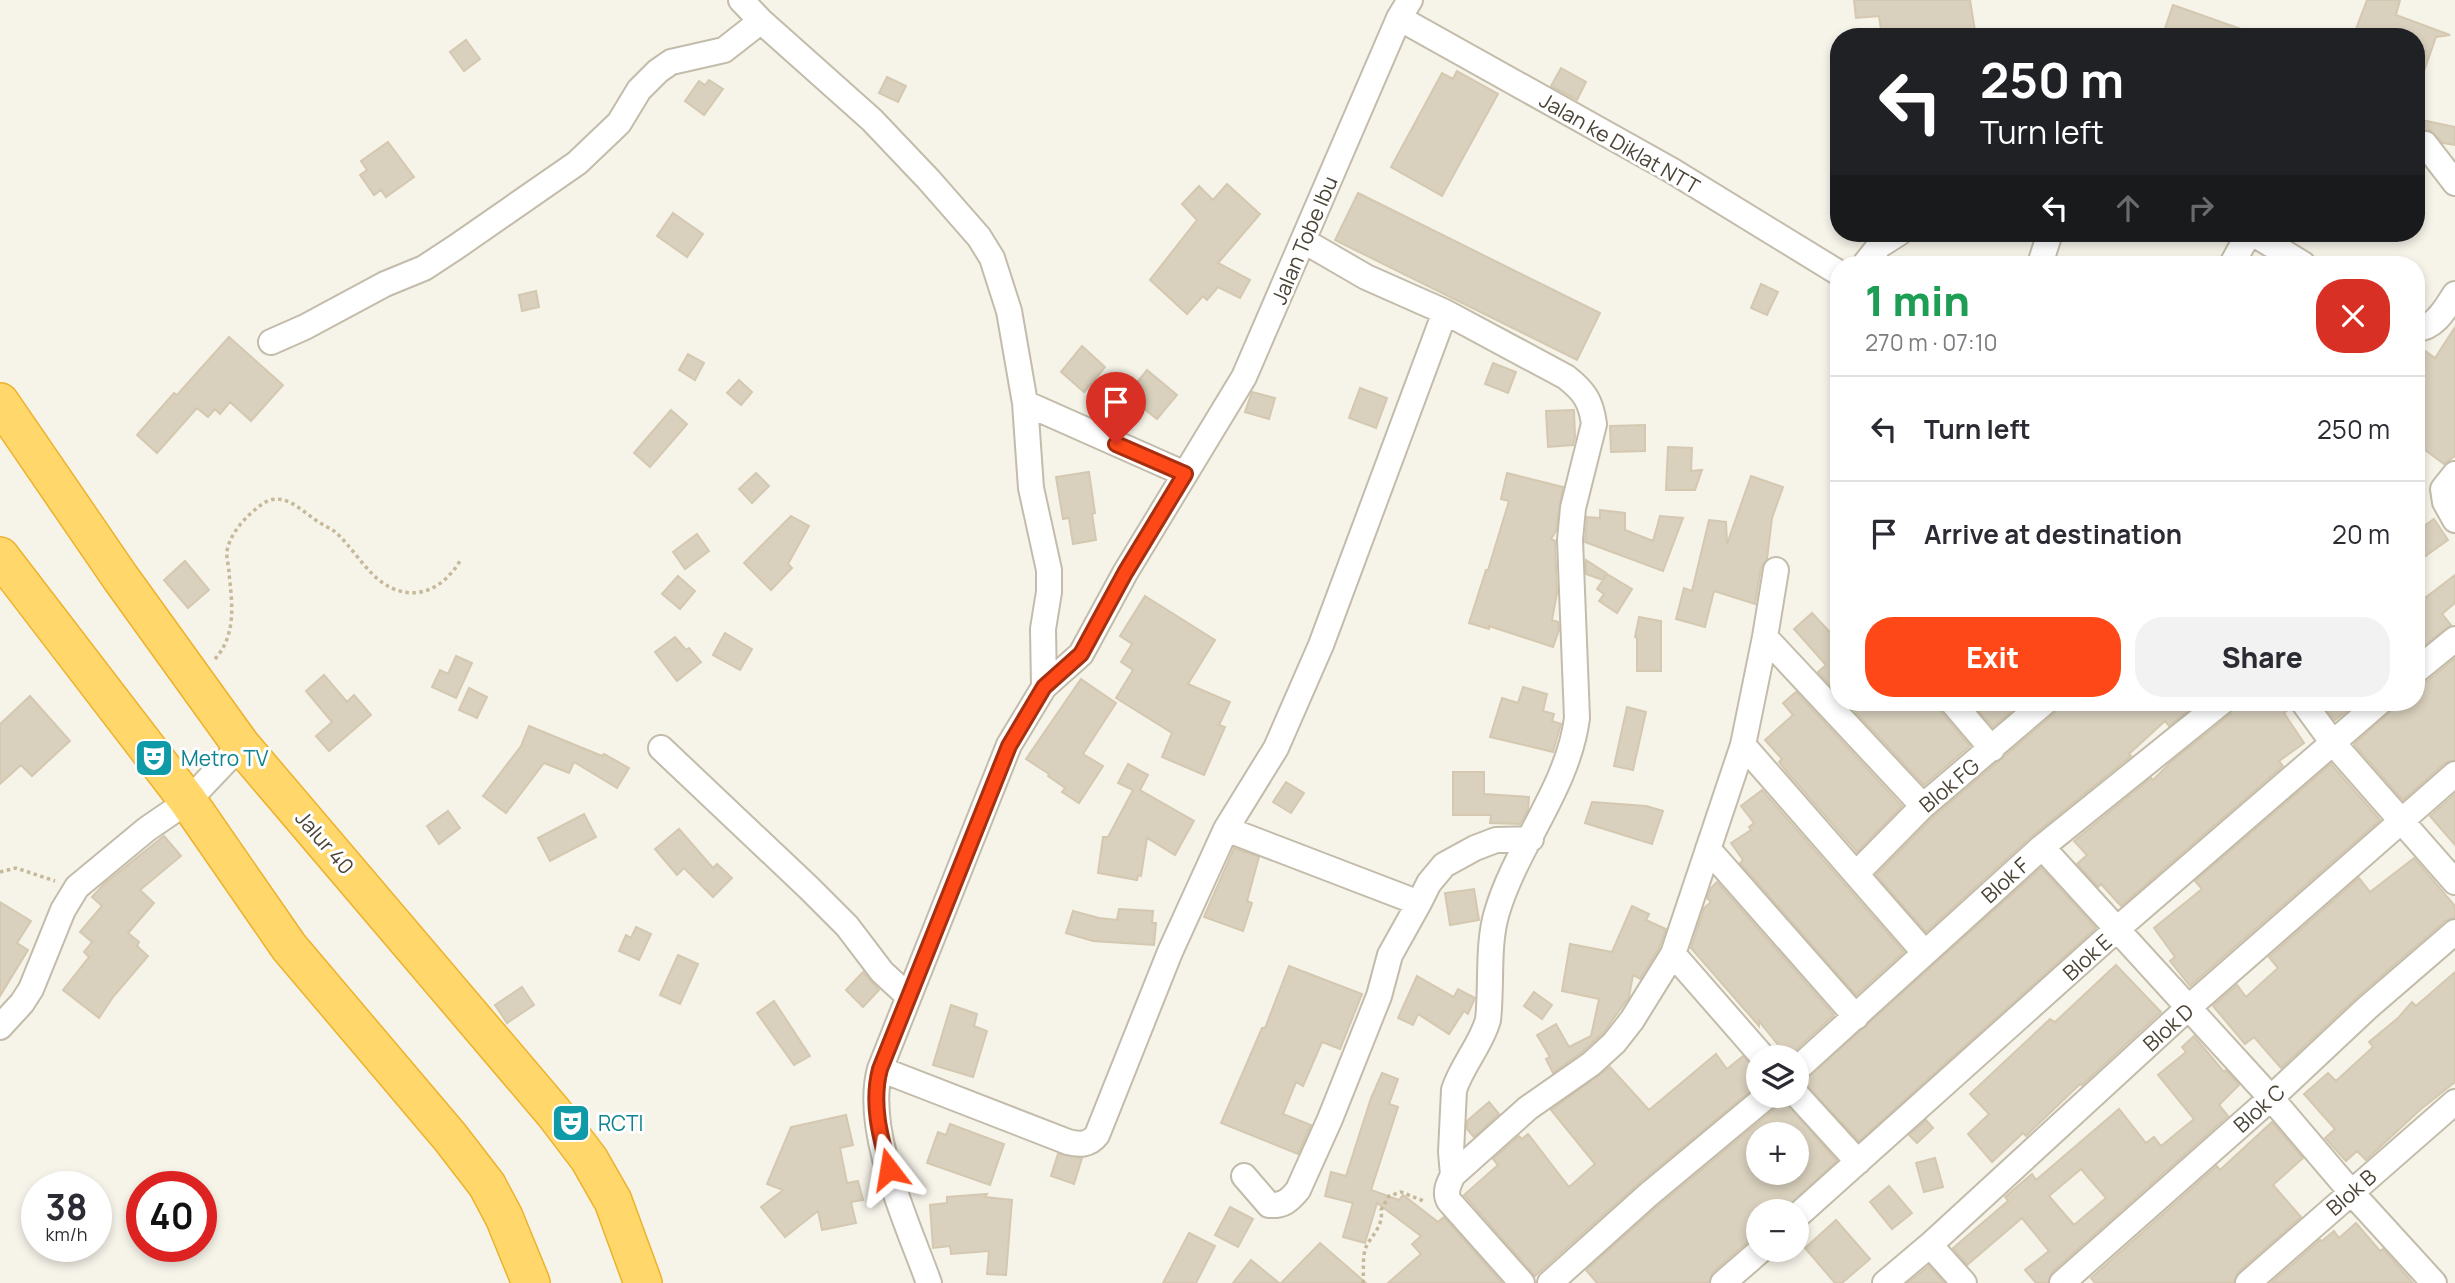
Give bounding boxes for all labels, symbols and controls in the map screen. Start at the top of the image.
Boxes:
text: 250 m [1980,46,2124,113]
icon: left [1865,56,1956,147]
street label: Jalan ke Diklat NTT [1535,86,1706,201]
text: Turn left [1980,110,2104,154]
street label: Jalan Tobe Ibu [1264,172,1344,308]
icon: left [2036,189,2074,227]
icon: ahead [2109,189,2147,227]
icon: right [2182,189,2220,227]
text: 1 min [1865,271,1970,329]
button: close [2316,279,2390,353]
text: 270 m · 07:10 [1865,326,1998,358]
pin [1086,372,1146,444]
icon: arrive [1097,383,1135,421]
icon: left [1865,410,1903,448]
text: Turn left [1924,411,2031,447]
text: 250 m [2317,411,2390,447]
icon: arrive [1865,515,1903,553]
text: Arrive at destination [1924,516,2182,552]
text: 20 m [2332,516,2390,552]
button: Exit [1865,617,2121,697]
button: Share [2135,617,2390,697]
theatre icon: Metro TV [133,737,175,779]
place label: Metro TV [181,744,269,772]
street label: Blok FG [1913,752,1985,818]
street label: Jalur 40 [290,804,360,880]
street label: Blok F [1975,851,2035,909]
street label: Blok E [2057,928,2117,986]
street label: Blok D [2137,997,2199,1057]
map controls [1746,1045,1809,1262]
button: layers [1746,1045,1809,1108]
street label: Blok C [2227,1078,2291,1138]
theatre icon: RCTI [550,1102,592,1144]
place label: RCTI [598,1109,644,1137]
button: + [1746,1122,1809,1185]
position arrow [852,1132,926,1206]
street label: Blok B [2320,1162,2382,1221]
speed limit sign: 40 [126,1171,217,1262]
text: 38 [46,1183,87,1231]
button: − [1746,1199,1809,1262]
text: km/h [46,1222,87,1246]

